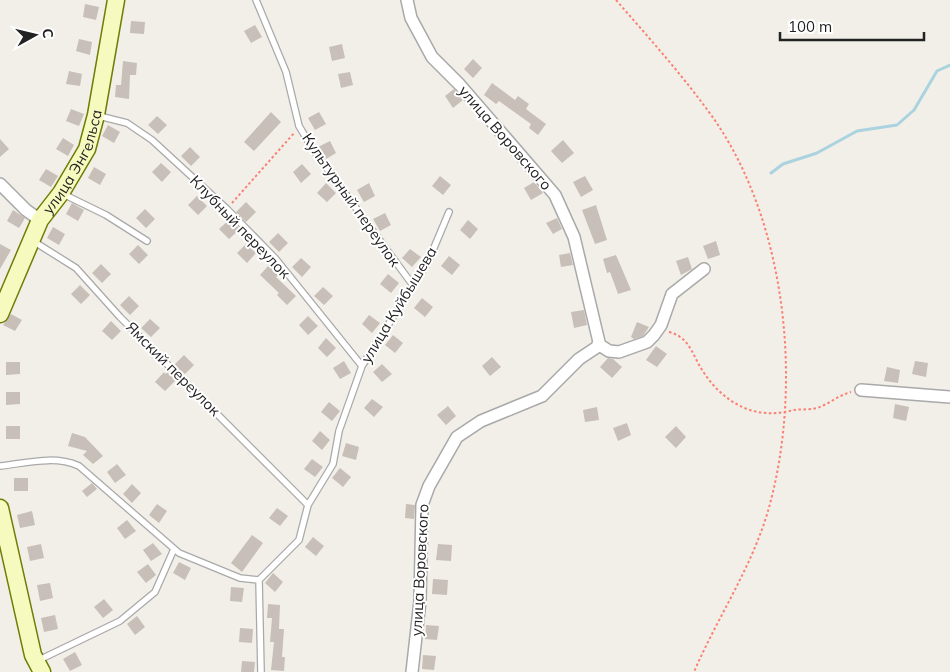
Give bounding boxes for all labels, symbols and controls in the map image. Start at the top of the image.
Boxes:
north arrow [10,10,60,60]
scale bar [780,10,924,42]
text: 100 m [788,17,832,36]
text: С [38,27,57,39]
street label: улица Воровского [455,81,556,194]
street label: улица Энгельса [38,108,106,218]
street label: Культурный переулок [298,129,405,271]
street label: Клубный переулок [186,171,295,283]
street label: улица Куйбышева [356,243,441,366]
street label: Ямский переулок [122,317,225,420]
street label: улица Воровского [407,503,432,637]

